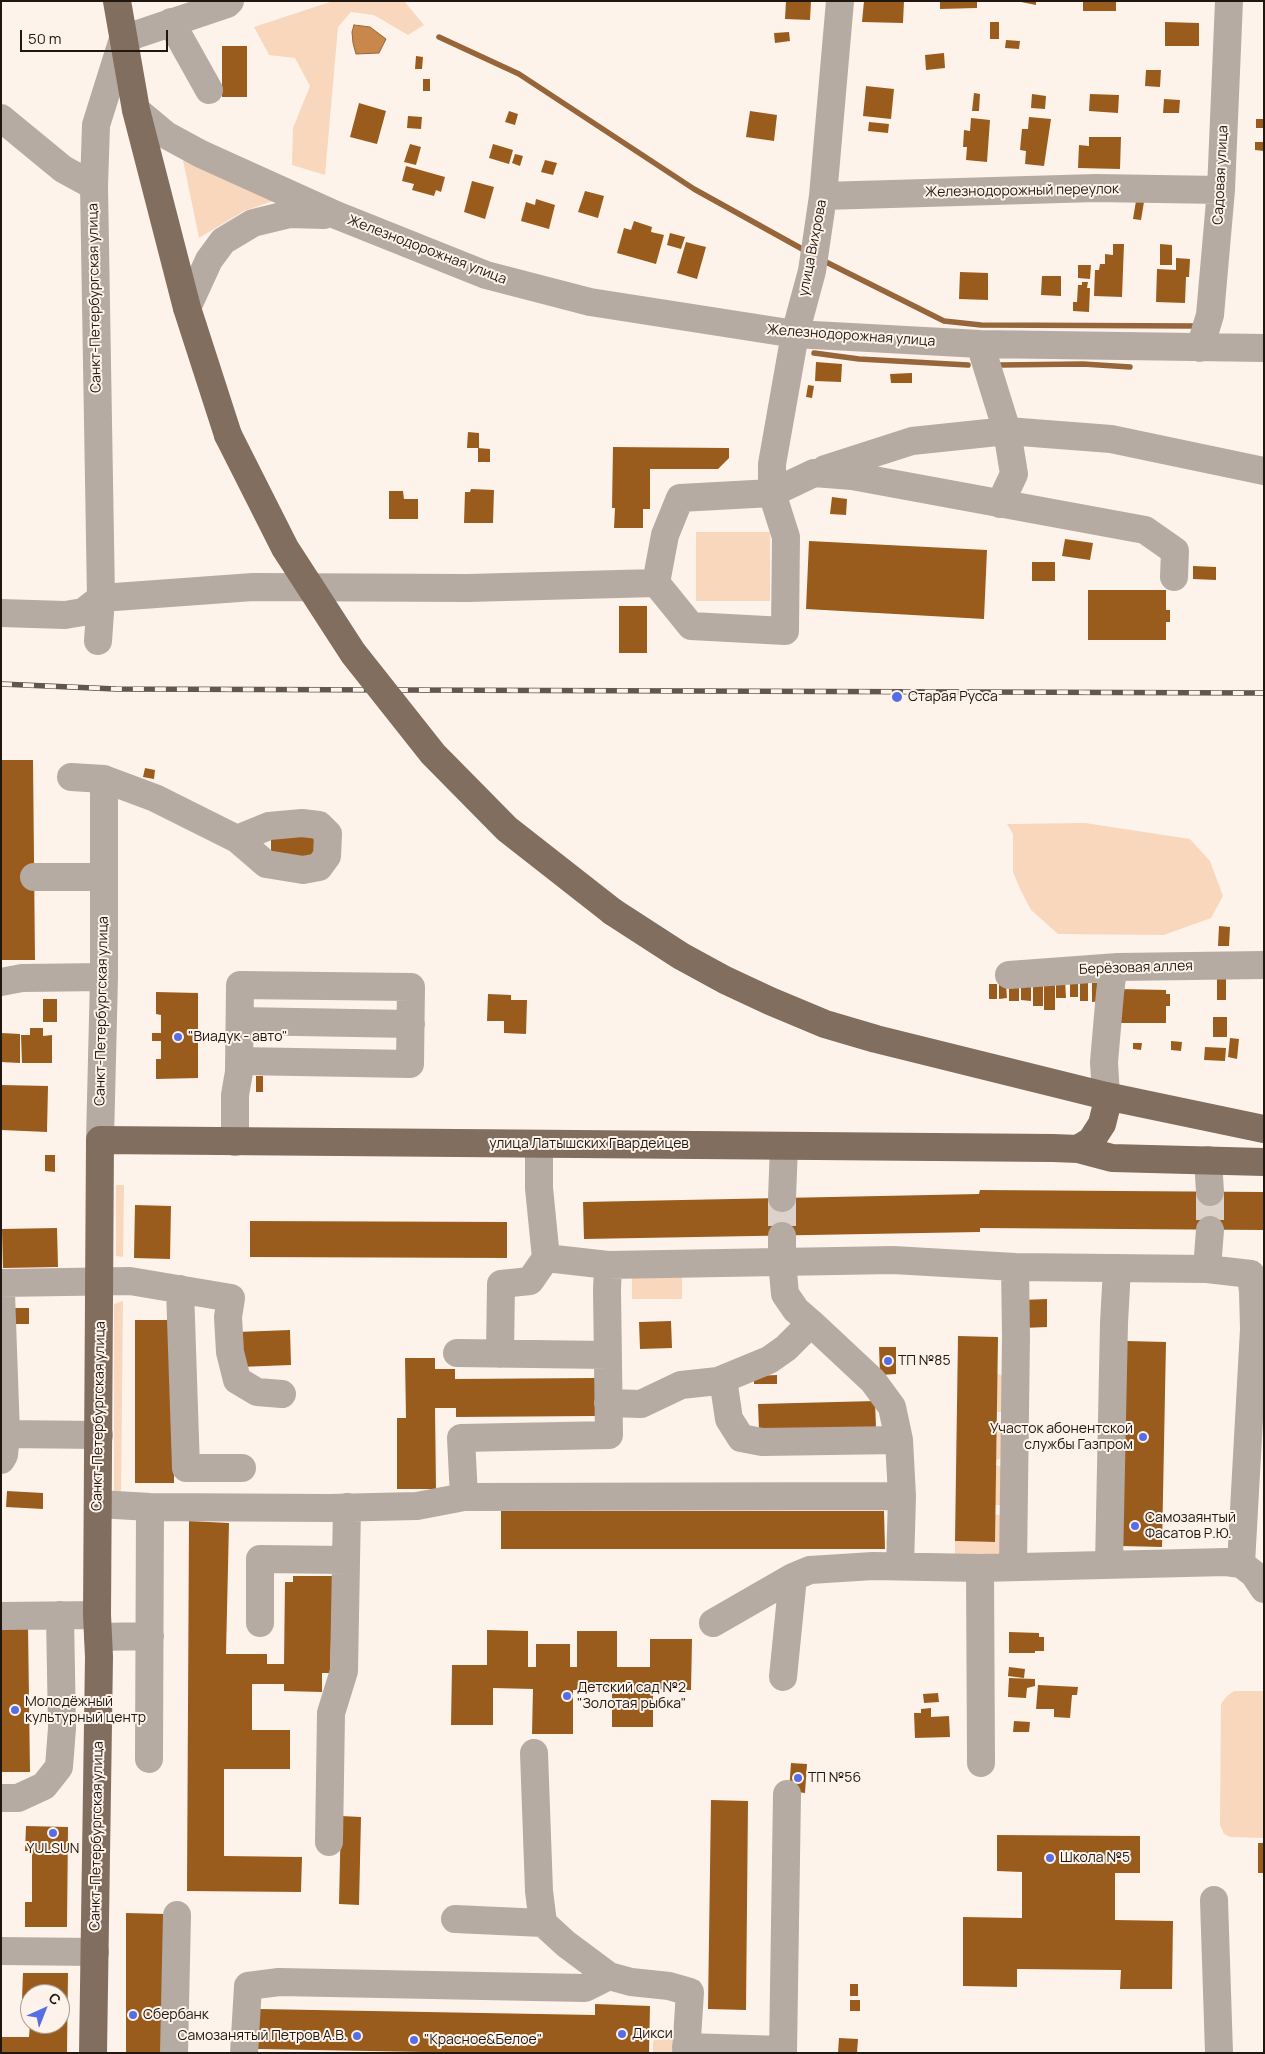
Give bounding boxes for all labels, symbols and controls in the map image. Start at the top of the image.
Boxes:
scale bar [22,20,170,52]
text: 50 m [28,28,62,49]
street label: Садовая улица [1210,125,1232,225]
street label: Железнодорожный переулок [925,181,1119,201]
street label: улица Вихрова [795,198,831,298]
street label: Санкт-Петербургская улица [85,203,105,393]
street label: Железнодорожная улица [345,212,509,288]
street label: Железнодорожная улица [766,322,936,350]
place label: Старая Русса [908,689,998,705]
marker: Старая Русса [890,690,904,704]
street label: Санкт-Петербургская улица [92,916,112,1106]
street label: Берёзовая аллея [1079,958,1193,978]
place label: "Виадук - авто" [188,1029,288,1045]
marker: "Виадук - авто" [172,1031,184,1043]
street label: улица Латышских Гвардейцев [489,1136,689,1152]
street label: Санкт-Петербургская улица [89,1321,109,1511]
place label: ТП №85 [898,1353,951,1369]
marker: ТП №85 [882,1355,894,1367]
place label: Участок абонентской службы Газпром [990,1421,1133,1454]
marker: Участок абонентской службы Газпром [1137,1431,1149,1443]
place label: Самозаянтый Фасатов Р.Ю. [1145,1510,1236,1542]
marker: Самозаянтый Фасатов Р.Ю. [1129,1520,1141,1532]
place label: Детский сад №2 "Золотая рыбка" [577,1680,686,1712]
marker: Детский сад №2 "Золотая рыбка" [561,1690,573,1702]
place label: Молодёжный культурный центр [25,1694,146,1726]
marker: Молодёжный культурный центр [9,1704,21,1716]
street label: Санкт-Петербургская улица [87,1741,107,1931]
place label: ТП №56 [808,1770,861,1786]
marker: ТП №56 [792,1772,804,1784]
marker: YULSUN [47,1827,59,1839]
place label: YULSUN [27,1841,79,1857]
place label: Школа №5 [1060,1850,1130,1866]
marker: Школа №5 [1044,1852,1056,1864]
north arrow [20,1984,70,2034]
text: С [45,1988,65,2009]
place label: Сбербанк [143,2007,209,2023]
marker: Сбербанк [127,2009,139,2021]
place label: Дикси [632,2026,673,2042]
place label: Самозанятый Петров А.В. [177,2028,347,2044]
marker: Дикси [616,2028,628,2040]
marker: Самозанятый Петров А.В. [351,2030,363,2042]
place label: "Красное&Белое" [424,2032,542,2048]
marker: "Красное&Белое" [408,2034,420,2046]

